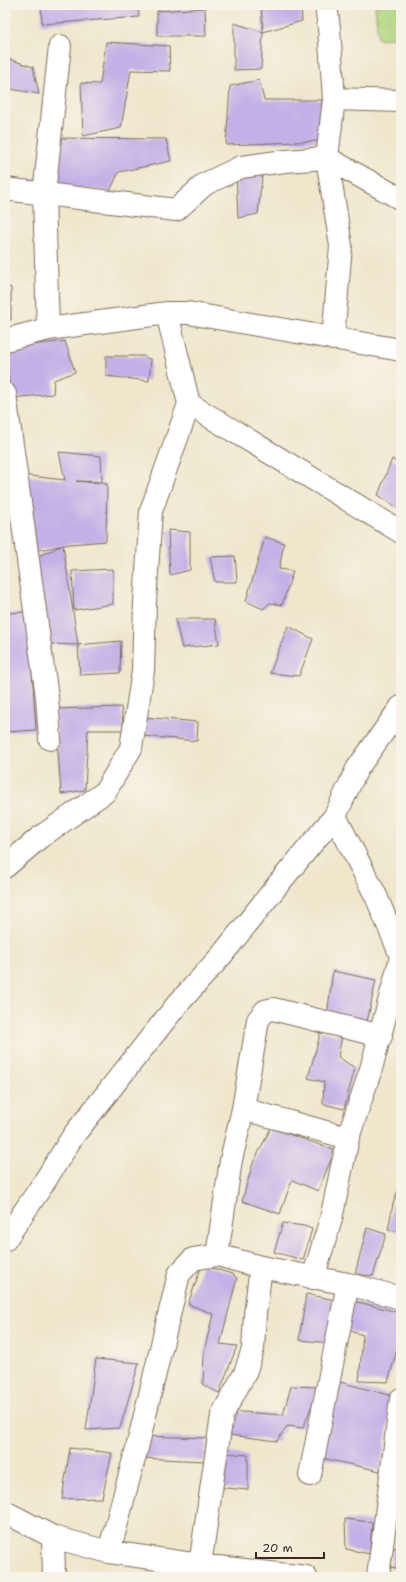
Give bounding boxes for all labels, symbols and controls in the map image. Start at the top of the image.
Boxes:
scale bar [256,1534,324,1560]
text: 20 m [262,1540,293,1556]

